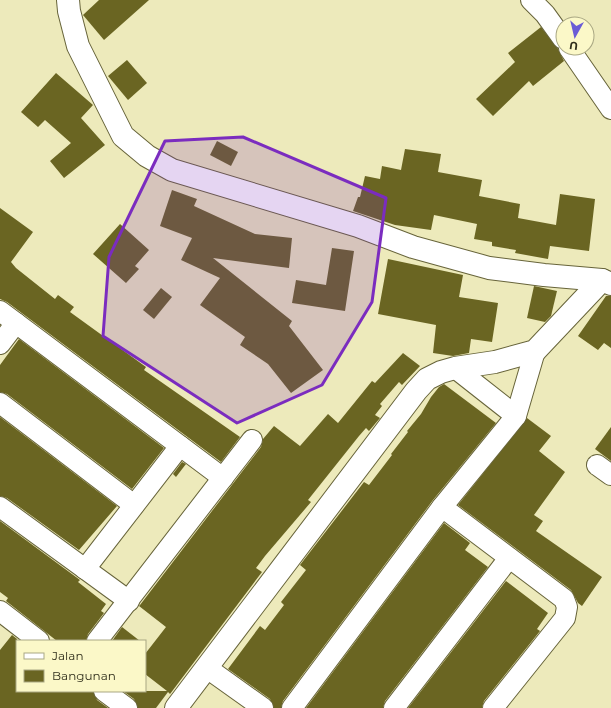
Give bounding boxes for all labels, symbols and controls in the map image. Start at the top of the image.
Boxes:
north arrow [555,16,595,56]
text: U [568,38,579,53]
legend [16,640,146,692]
text: Jalan [51,648,84,663]
text: Bangunan [52,668,116,683]

